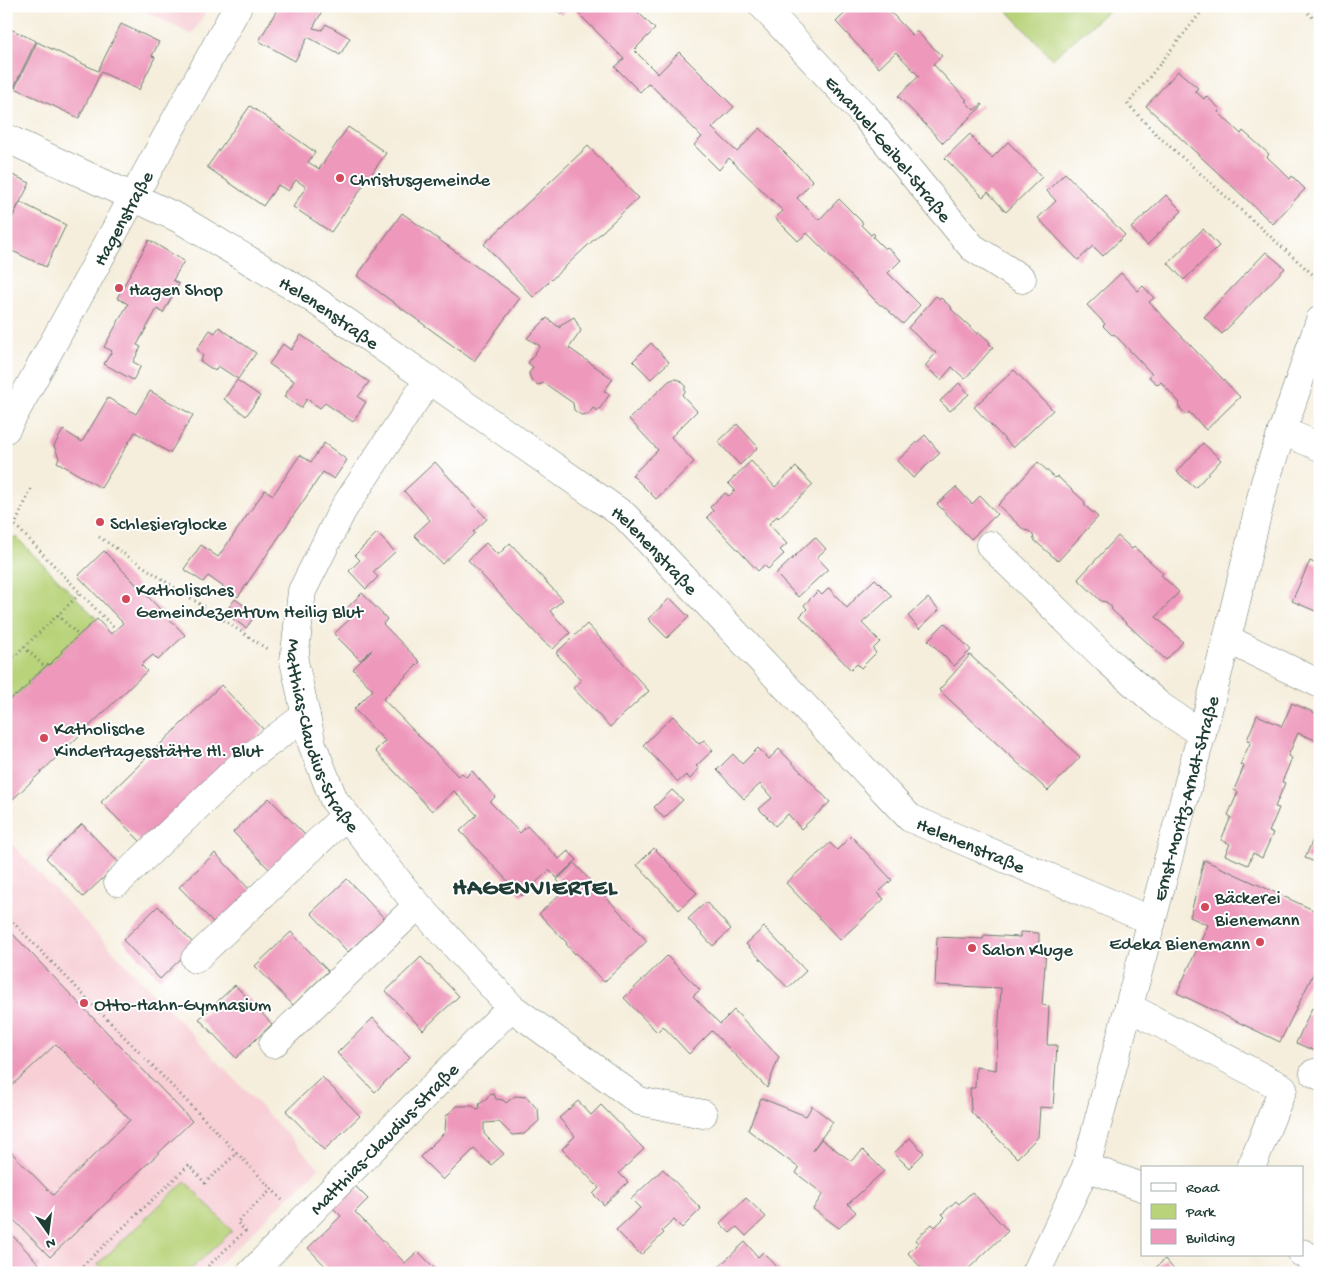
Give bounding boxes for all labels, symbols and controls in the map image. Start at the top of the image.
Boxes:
street label: Emanuel-Geibel-Straße [818,72,955,228]
street label: Hagenstraße [90,168,160,271]
place label: Christusgemeinde [350,170,490,193]
marker: Christusgemeinde [334,172,346,184]
street label: Helenenstraße [274,273,383,356]
place label: Hagen Shop [129,280,223,303]
marker: Hagen Shop [113,282,125,294]
street label: Helenenstraße [606,502,701,601]
place label: Schlesierglocke [110,514,227,537]
marker: Schlesierglocke [94,516,106,528]
place label: Katholisches Gemeindezentrum Heilig Blut [136,580,365,625]
marker: Katholisches Gemeindezentrum Heilig Blut [120,593,132,605]
street label: Matthias-Claudius-Straße [279,638,363,838]
street label: Ernst-Moritz-Arndt-Straße [1149,694,1226,904]
place label: Katholische Kindertagesstätte Hl. Blut [54,719,265,764]
marker: Katholische Kindertagesstätte Hl. Blut [38,732,50,744]
street label: Helenenstraße [912,814,1028,881]
district label: HAGENVIERTEL [452,875,619,904]
place label: Bäckerei Bienemann [1214,888,1300,933]
marker: Bäckerei Bienemann [1199,901,1211,913]
place label: Edeka Bienemann [1109,934,1250,957]
marker: Edeka Bienemann [1254,936,1266,948]
place label: Salon Kluge [982,940,1073,963]
marker: Salon Kluge [966,942,978,954]
place label: Otto-Hahn-Gymnasium [94,995,272,1018]
marker: Otto-Hahn-Gymnasium [78,997,90,1009]
street label: Matthias-Claudius-Straße [306,1059,465,1221]
legend [1141,1166,1304,1256]
text: Road [1186,1180,1220,1198]
text: Park [1185,1204,1216,1222]
north arrow [22,1206,72,1256]
text: Building [1185,1230,1235,1248]
text: N [44,1233,57,1252]

